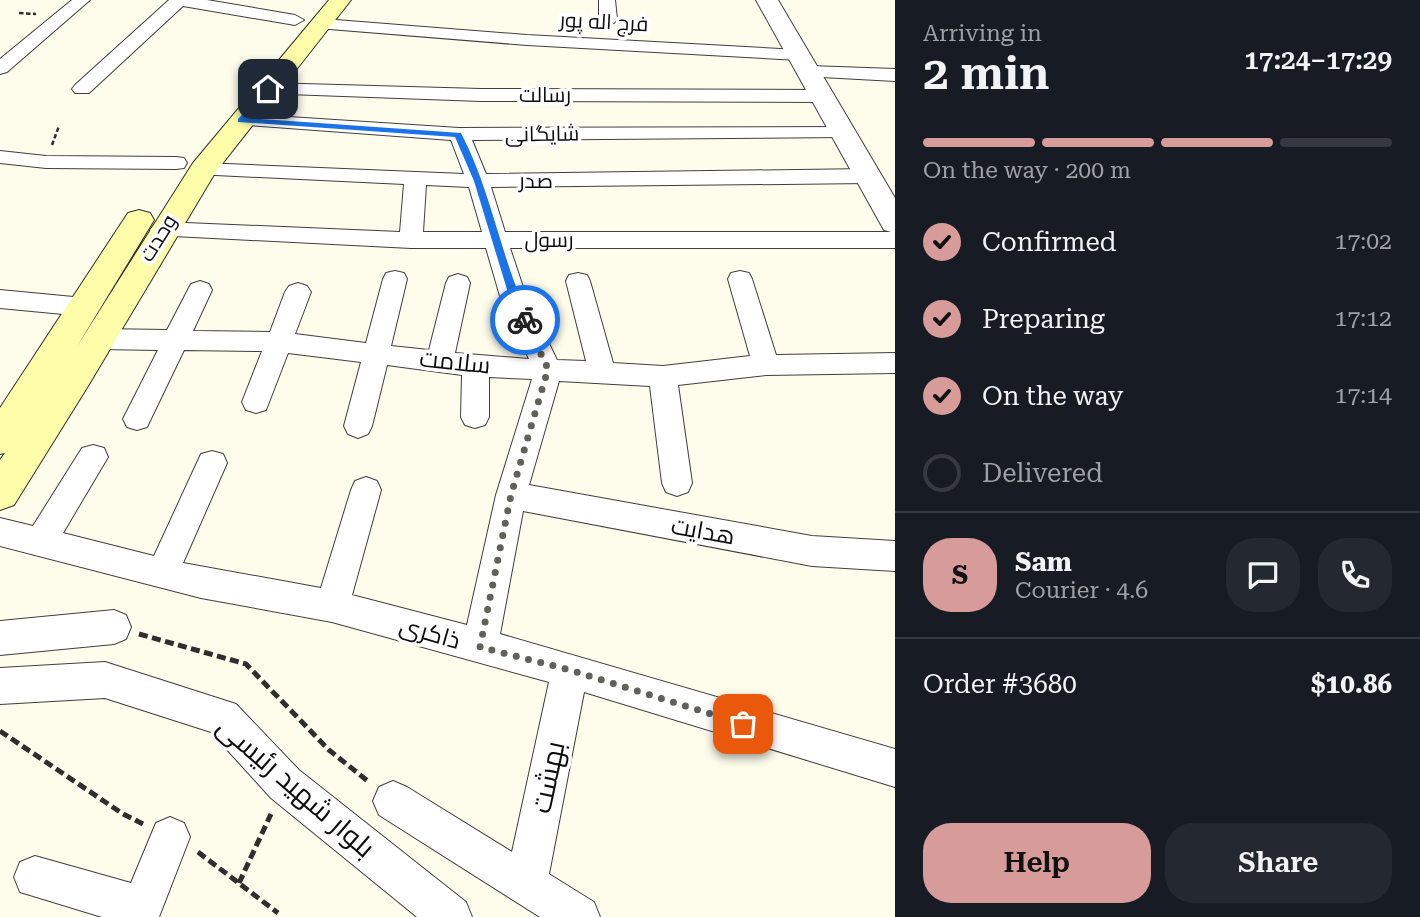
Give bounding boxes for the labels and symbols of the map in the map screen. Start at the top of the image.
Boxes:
street label: فرج اله پور [558,8,649,38]
pin [238,59,298,119]
street label: رسالت [519,83,571,107]
street label: شایگانی [505,121,579,148]
street label: صدر [518,169,553,193]
street label: وحدت [134,210,182,266]
street label: رسول [524,228,574,253]
courier [490,285,560,355]
street label: سلامت [418,344,492,380]
street label: هدایت [669,512,737,550]
street label: ذاکری [396,611,464,655]
pin [713,694,773,754]
street label: بلوار شهید رئیسی [210,710,382,864]
street label: بهشت [524,738,572,816]

